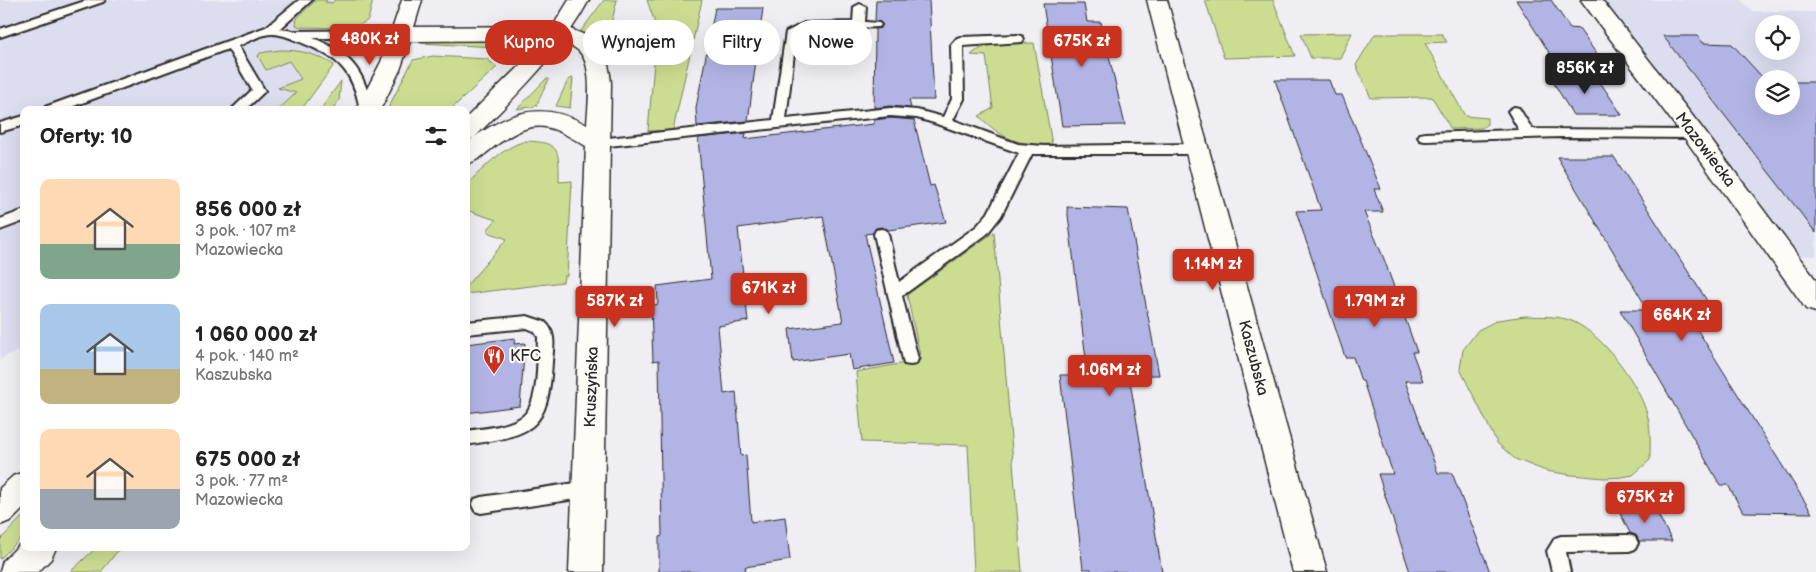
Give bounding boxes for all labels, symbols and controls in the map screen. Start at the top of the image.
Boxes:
map controls [1755,15,1800,115]
button: locate [1755,15,1800,60]
chip: Kupno [485,20,573,65]
chip: Wynajem [583,20,694,65]
chip: Filtry [704,20,780,65]
chip: Nowe [790,20,872,65]
pin: 480K zł [324,23,416,66]
pin: 675K zł [1036,26,1128,68]
text: 480K zł [341,30,399,49]
text: 675K zł [1054,32,1110,51]
pin: 856K zł [1539,52,1631,95]
text: 856K zł [1556,59,1614,78]
button: layers [1755,70,1800,115]
street label: Mazowiecka [1671,109,1739,191]
icon: filters [422,122,450,150]
text: Oferty: 10 [40,124,133,149]
text: 856 000 zł [195,197,301,222]
icon: home [80,199,140,259]
text: 3 pok. · 107 m² [195,222,296,241]
text: Mazowiecka [195,241,283,260]
pin: 1.14M zł [1161,248,1265,291]
text: 1.14M zł [1184,255,1242,274]
pin: 671K zł [723,272,815,315]
text: 671K zł [742,279,796,298]
pin: 587K zł [569,286,661,328]
pin: 1.79M zł [1323,286,1427,328]
text: 587K zł [587,292,643,311]
text: 1.79M zł [1345,292,1405,311]
pin: 664K zł [1636,300,1728,342]
text: 664K zł [1653,306,1711,325]
street label: Kaszubska [1234,318,1272,398]
text: 1 060 000 zł [195,322,317,347]
icon: home [80,324,140,384]
restaurant icon: KFC [482,344,506,375]
street label: Kruszyńska [581,346,603,428]
text: 4 pok. · 140 m² [195,347,299,366]
place label: KFC [510,347,541,366]
pin: 1.06M zł [1058,354,1162,397]
text: 1.06M zł [1079,361,1141,380]
text: Kaszubska [195,366,272,385]
text: 675 000 zł [195,447,300,472]
icon: home [80,449,140,509]
text: 3 pok. · 77 m² [195,472,288,491]
pin: 675K zł [1599,482,1691,524]
text: 675K zł [1617,488,1673,507]
text: Mazowiecka [195,491,283,510]

